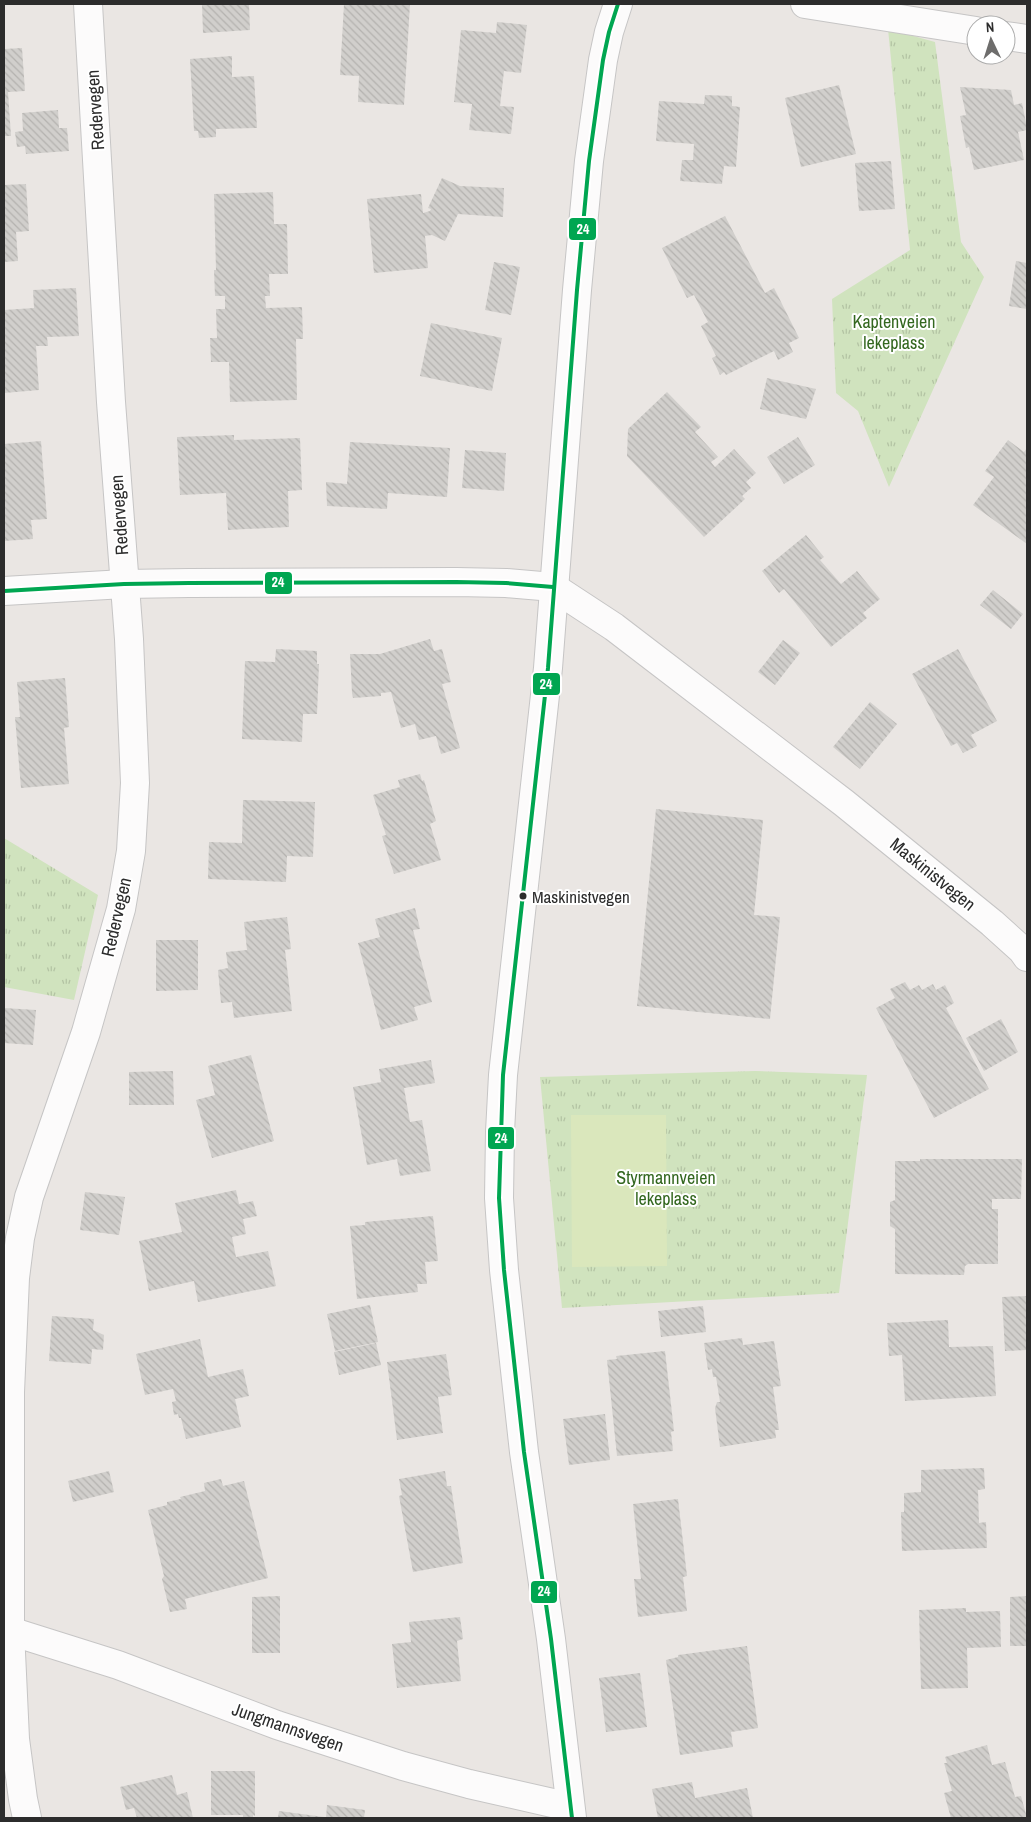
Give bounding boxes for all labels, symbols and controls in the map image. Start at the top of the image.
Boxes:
north arrow [966,15,1016,65]
text: N [985,18,995,36]
street label: Redervegen [80,69,110,151]
line badge: 24 [568,217,597,241]
text: 24 [577,220,590,238]
park label: Kaptenveien lekeplass [853,309,935,355]
street label: Redervegen [104,474,134,556]
line badge: 24 [264,571,293,595]
text: 24 [272,573,285,591]
line badge: 24 [532,672,561,696]
text: 24 [540,675,553,693]
street label: Maskinistvegen [885,832,981,916]
street label: Redervegen [95,875,137,959]
place label: Maskinistvegen [532,885,630,908]
marker: Maskinistvegen [518,891,528,901]
line badge: 24 [487,1126,515,1150]
text: 24 [495,1129,508,1147]
park label: Styrmannveien lekeplass [616,1165,716,1211]
line badge: 24 [530,1580,558,1604]
text: 24 [538,1582,551,1600]
street label: Jungmannsvegen [229,1696,347,1758]

